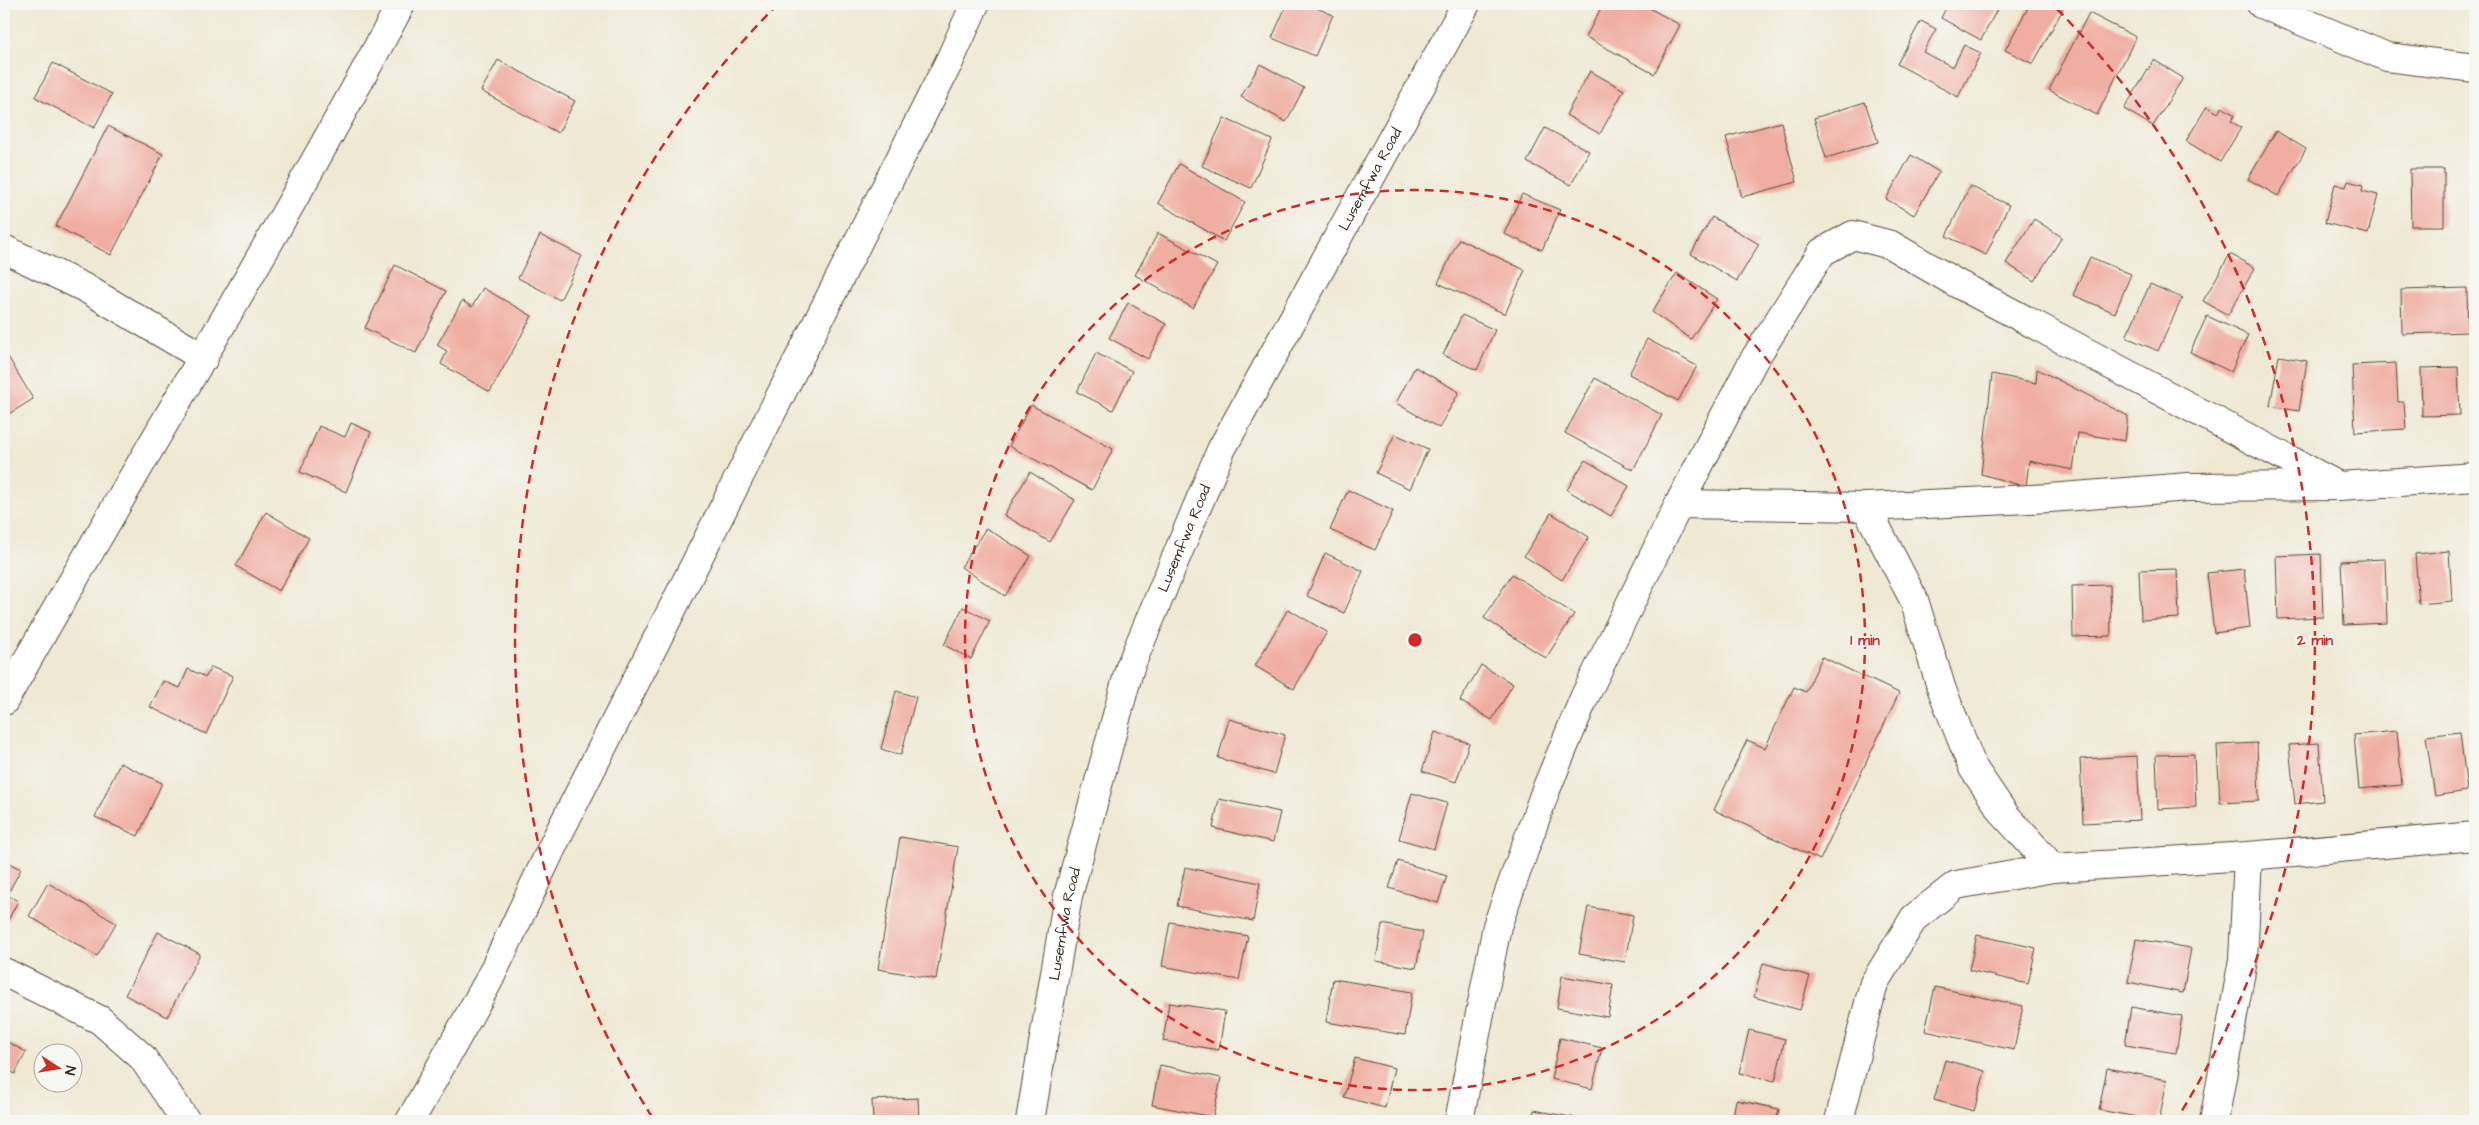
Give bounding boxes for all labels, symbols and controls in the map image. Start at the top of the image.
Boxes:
street label: Lusemfwa Road [1334,124,1407,234]
street label: Lusemfwa Road [1153,481,1216,595]
text: 1 min [1850,630,1880,651]
text: 2 min [2296,630,2334,651]
centre of rings [1406,631,1424,649]
street label: Lusemfwa Road [1044,865,1086,982]
north arrow [32,1042,82,1092]
text: N [59,1064,80,1077]

